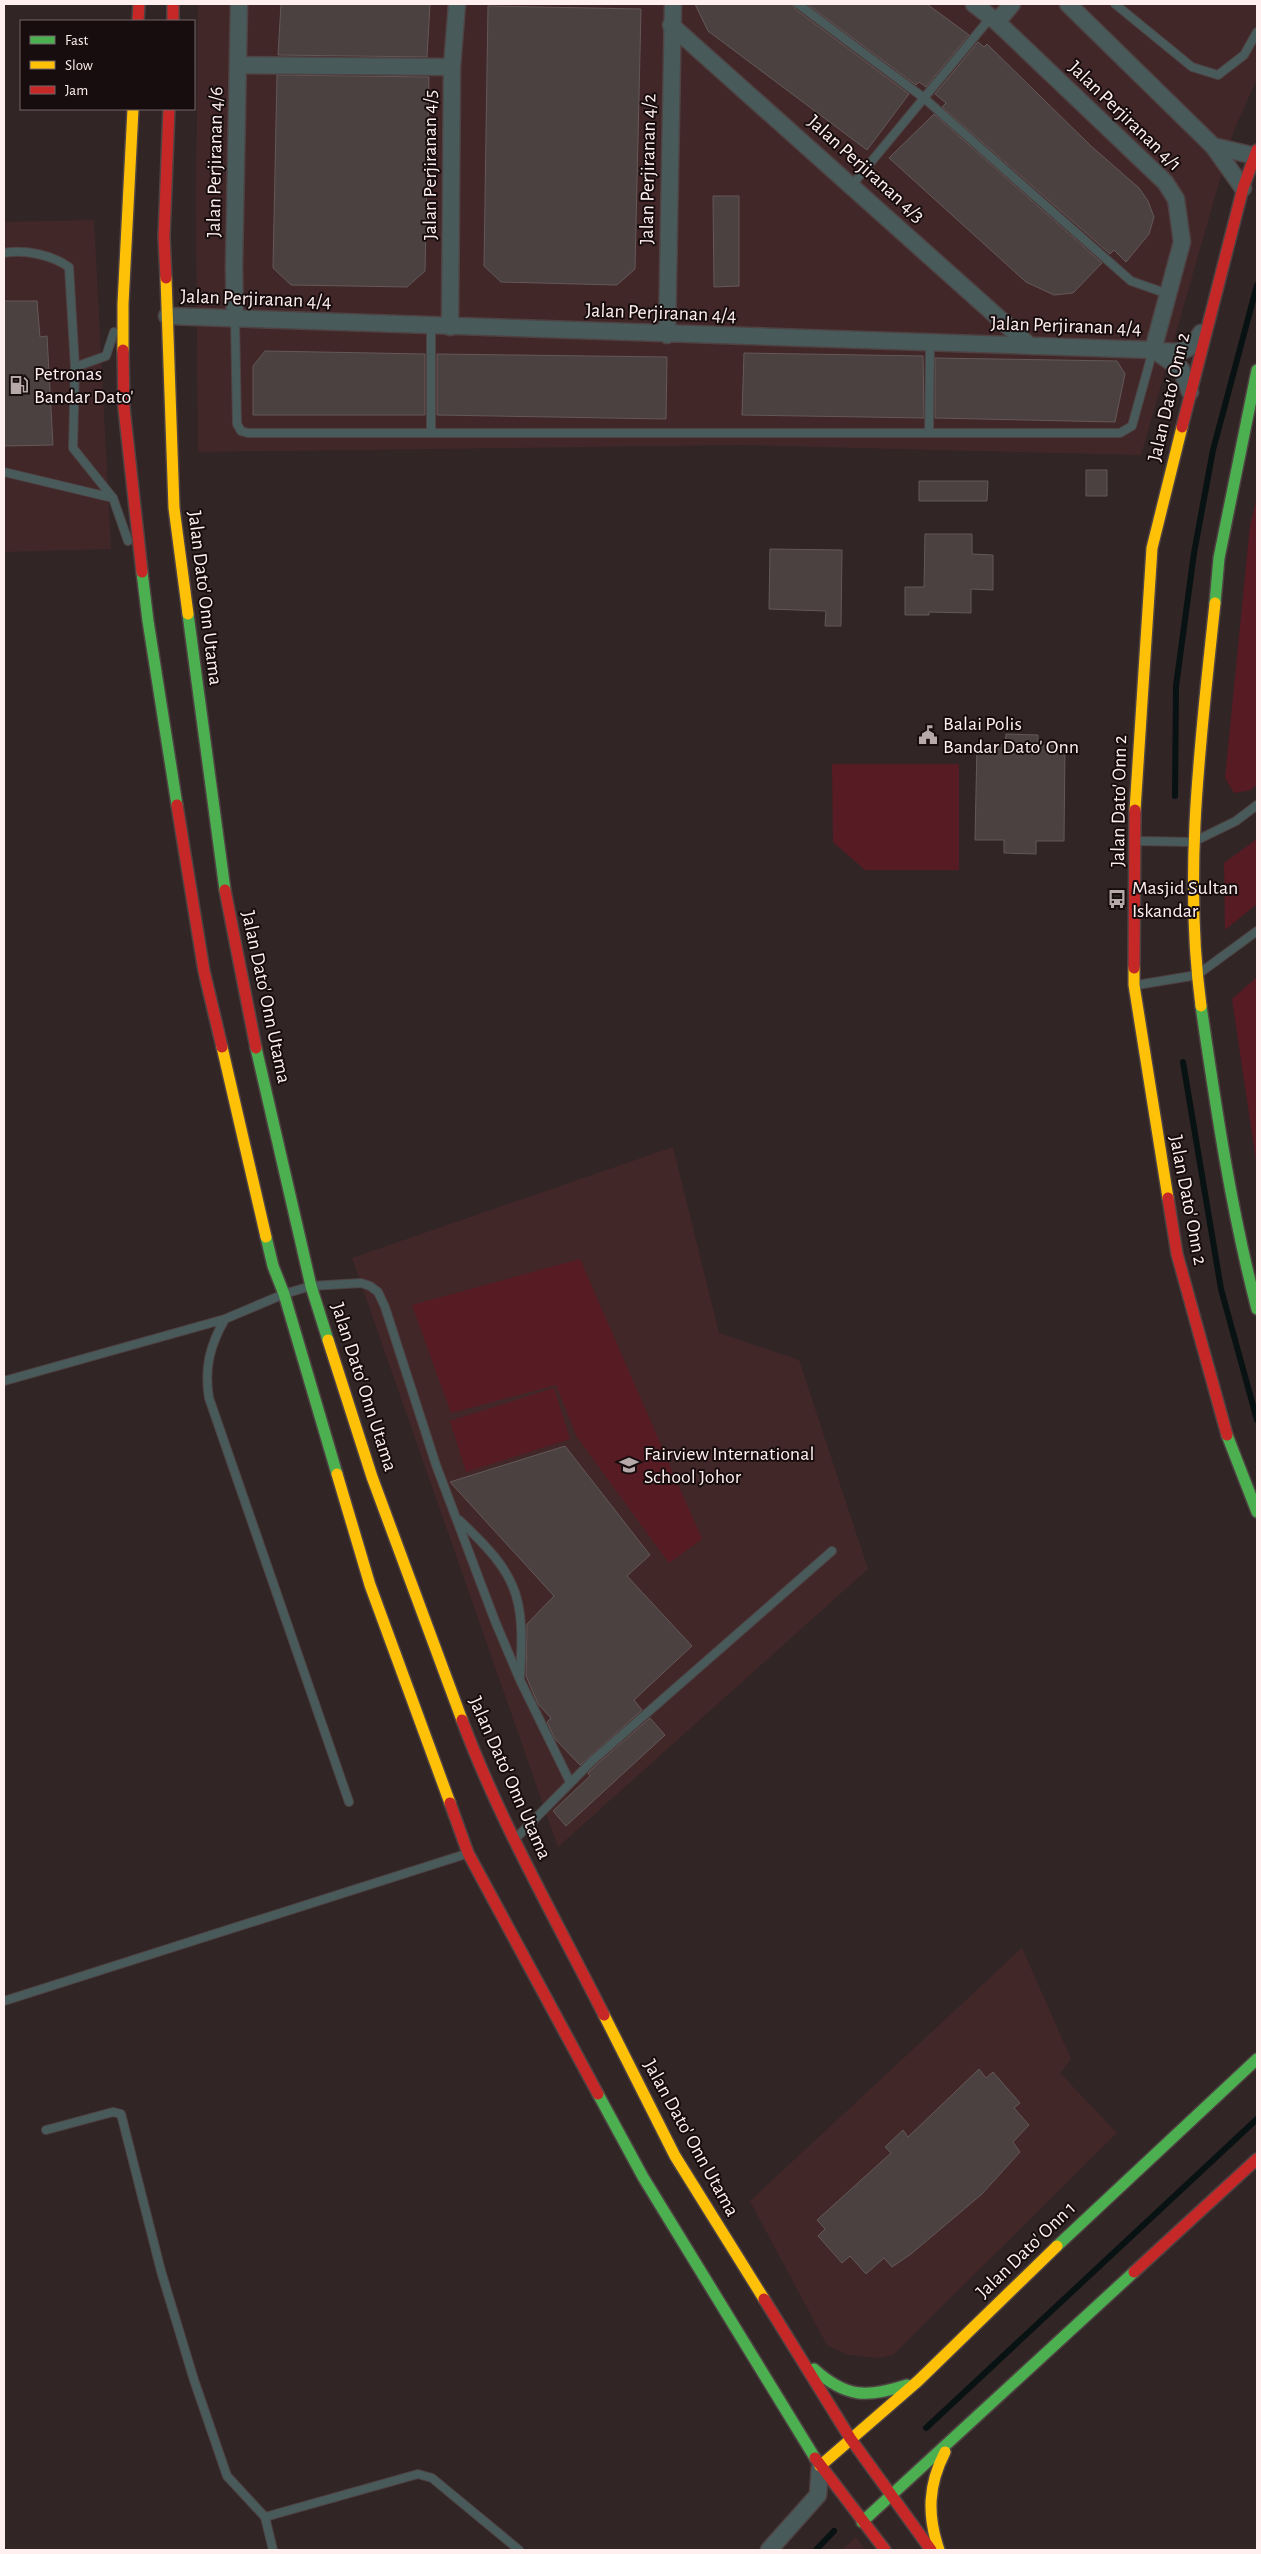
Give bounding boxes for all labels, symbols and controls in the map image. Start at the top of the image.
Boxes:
legend [20,20,195,110]
text: Fast [65,33,89,48]
street label: Jalan Perjiranan 4/1 [1065,57,1185,175]
text: Slow [65,58,93,73]
text: Jam [65,83,88,98]
street label: Jalan Perjiranan 4/6 [204,86,226,238]
street label: Jalan Perjiranan 4/5 [420,90,440,240]
street label: Jalan Perjiranan 4/2 [637,93,659,245]
street label: Jalan Perjiranan 4/3 [804,111,928,227]
street label: Jalan Perjiranan 4/4 [180,286,332,312]
street label: Jalan Perjiranan 4/4 [585,300,737,326]
street label: Jalan Perjiranan 4/4 [990,313,1142,339]
street label: Jalan Dato' Onn 2 [1144,331,1194,463]
place label: Petronas Bandar Dato' [34,364,134,407]
fuel station icon: Petronas Bandar Dato' [8,374,30,396]
street label: Jalan Dato' Onn Utama [184,509,226,687]
place label: Balai Polis Bandar Dato' Onn [943,714,1079,757]
public building icon: Balai Polis Bandar Dato' Onn [917,724,939,746]
street label: Jalan Dato' Onn 2 [1108,735,1130,867]
place label: Masjid Sultan Iskandar [1132,878,1238,921]
bus stop icon: Masjid Sultan Iskandar [1106,888,1128,910]
street label: Jalan Dato' Onn Utama [238,909,294,1085]
street label: Jalan Dato' Onn 2 [1166,1133,1210,1267]
street label: Jalan Dato' Onn Utama [327,1300,401,1474]
place label: Fairview International School Johor [644,1444,814,1487]
school or university icon: Fairview International School Johor [618,1454,640,1476]
street label: Jalan Dato' Onn Utama [465,1694,555,1862]
street label: Jalan Dato' Onn Utama [640,2056,742,2220]
street label: Jalan Dato' Onn 1 [972,2198,1080,2302]

